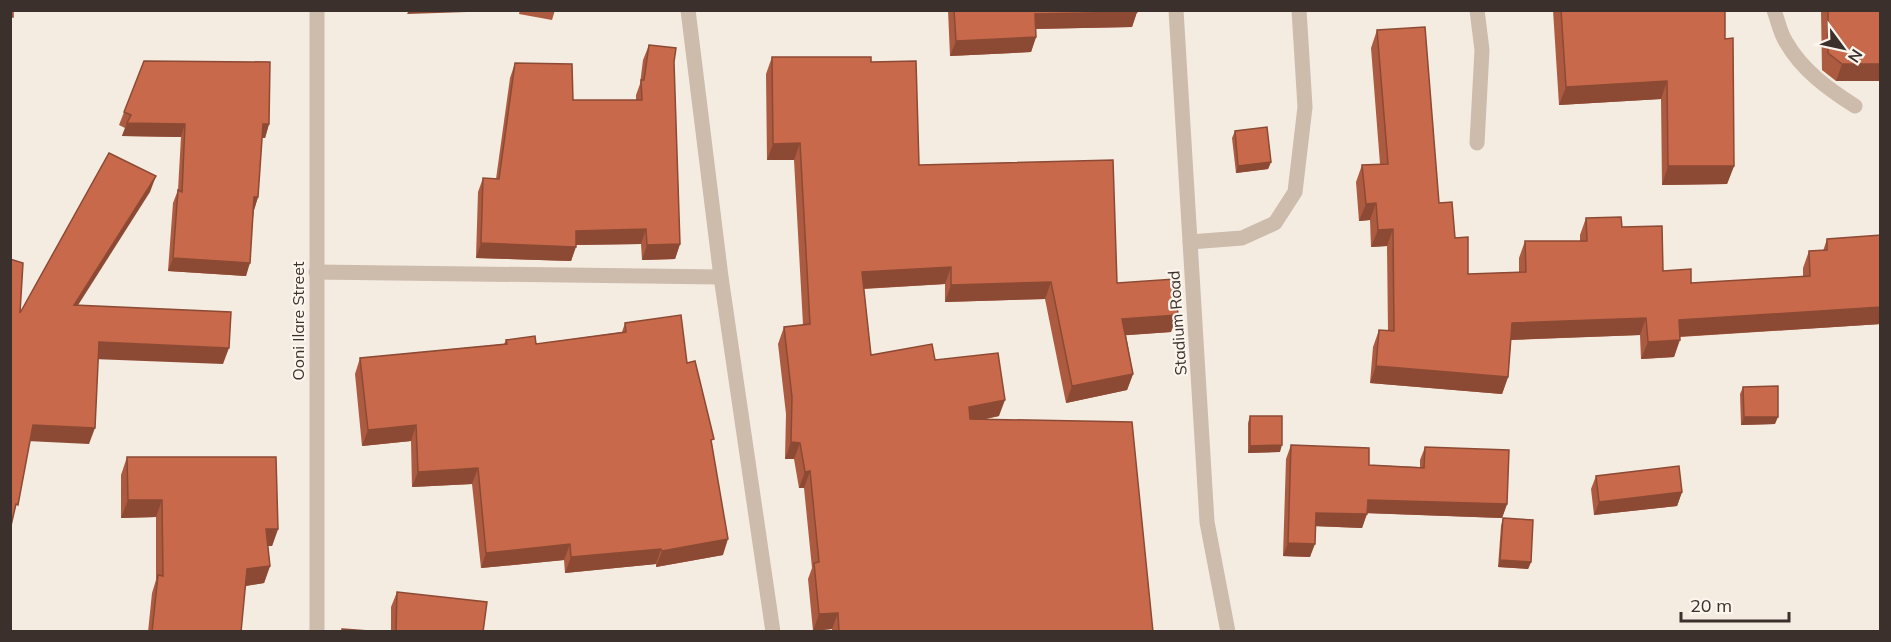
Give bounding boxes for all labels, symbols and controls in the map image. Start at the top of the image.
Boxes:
north arrow [1813,18,1873,78]
text: N [1844,46,1867,67]
street label: Ooni Ilare Street [288,261,308,381]
street label: Stadium Road [1163,270,1191,376]
scale bar [1681,585,1789,623]
text: 20 m [1690,594,1732,617]

